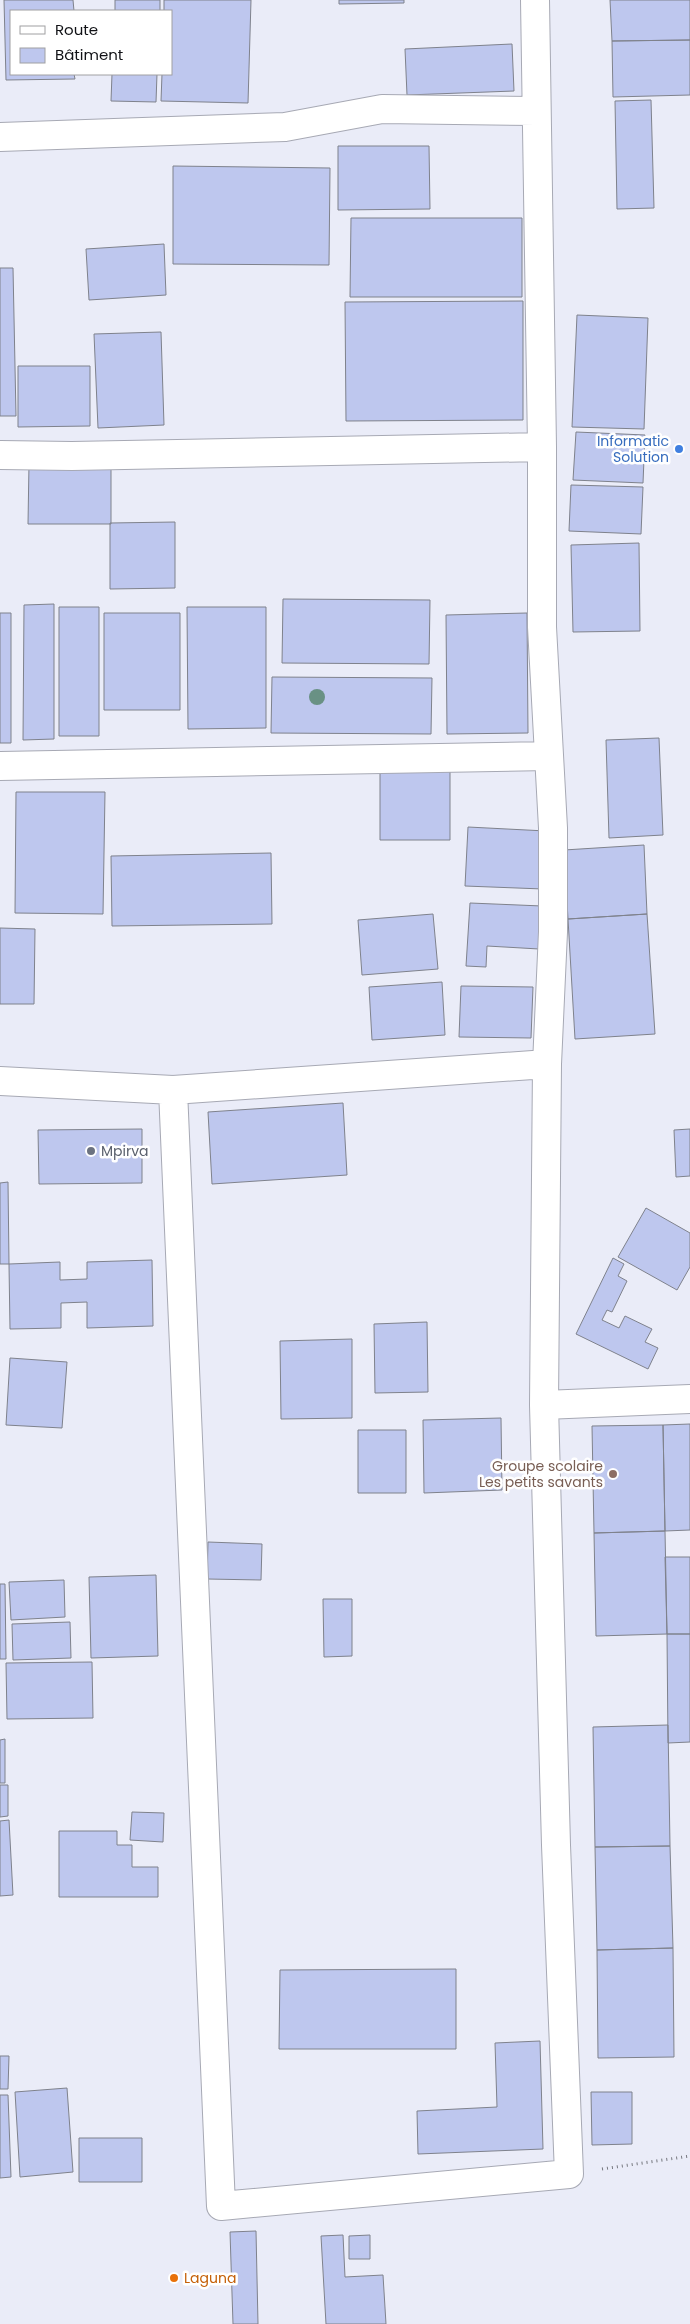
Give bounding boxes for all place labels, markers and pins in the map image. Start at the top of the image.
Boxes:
place label: Informatic Solution [597,431,669,467]
marker: Informatic Solution [673,443,685,455]
place label: Mpirva [101,1141,149,1161]
marker: Mpirva [85,1145,97,1157]
place label: Groupe scolaire Les petits savants [479,1456,603,1492]
marker: Groupe scolaire Les petits savants [607,1468,619,1480]
place label: Laguna [184,2268,236,2288]
marker: Laguna [168,2272,180,2284]

